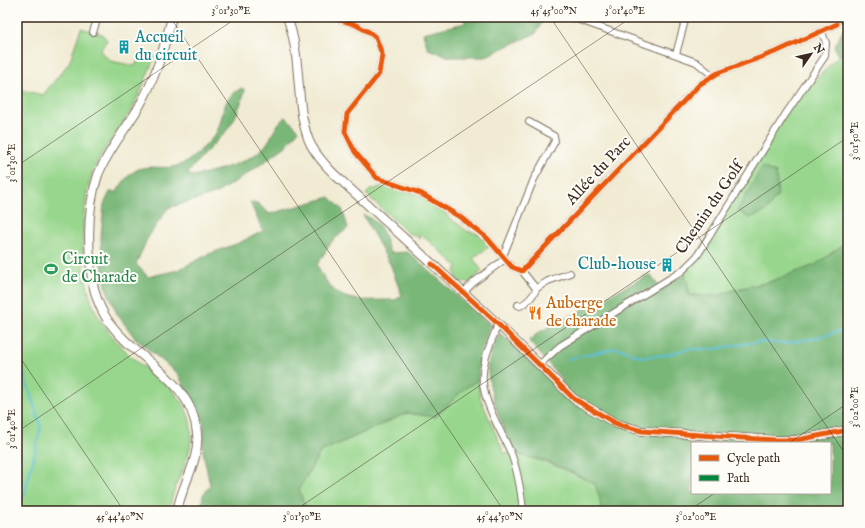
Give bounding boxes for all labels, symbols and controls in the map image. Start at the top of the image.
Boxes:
text: 3°01'30"E [212,5,250,18]
text: 45°45'00"N [531,5,578,18]
text: 3°01'40"E [605,5,645,18]
place label: Accueil du circuit [134,28,198,66]
north arrow [791,34,831,74]
building icon: Accueil du circuit [116,39,132,55]
text: N [809,40,827,57]
text: 3°01'50"E [849,122,862,160]
street label: Allée du Parc [561,132,636,210]
text: 3°01'30"E [6,144,19,182]
street label: Chemin du Golf [672,155,750,258]
place label: Circuit de Charade [62,250,137,288]
place label: Club-house [578,255,656,275]
building icon: Club-house [659,257,675,273]
sports icon: Circuit de Charade [43,261,59,277]
place label: Auberge de charade [545,294,616,332]
restaurant icon: Auberge de charade [527,305,543,321]
text: 3°02'00"E [849,386,862,428]
text: 3°01'40"E [6,409,19,449]
legend [691,442,831,494]
text: Cycle path [727,451,781,467]
text: Path [727,471,750,486]
text: 45°44'40"N [96,511,144,524]
text: 3°01'50"E [283,511,321,524]
text: 45°44'50"N [477,511,524,524]
text: 3°02'00"E [676,511,717,524]

